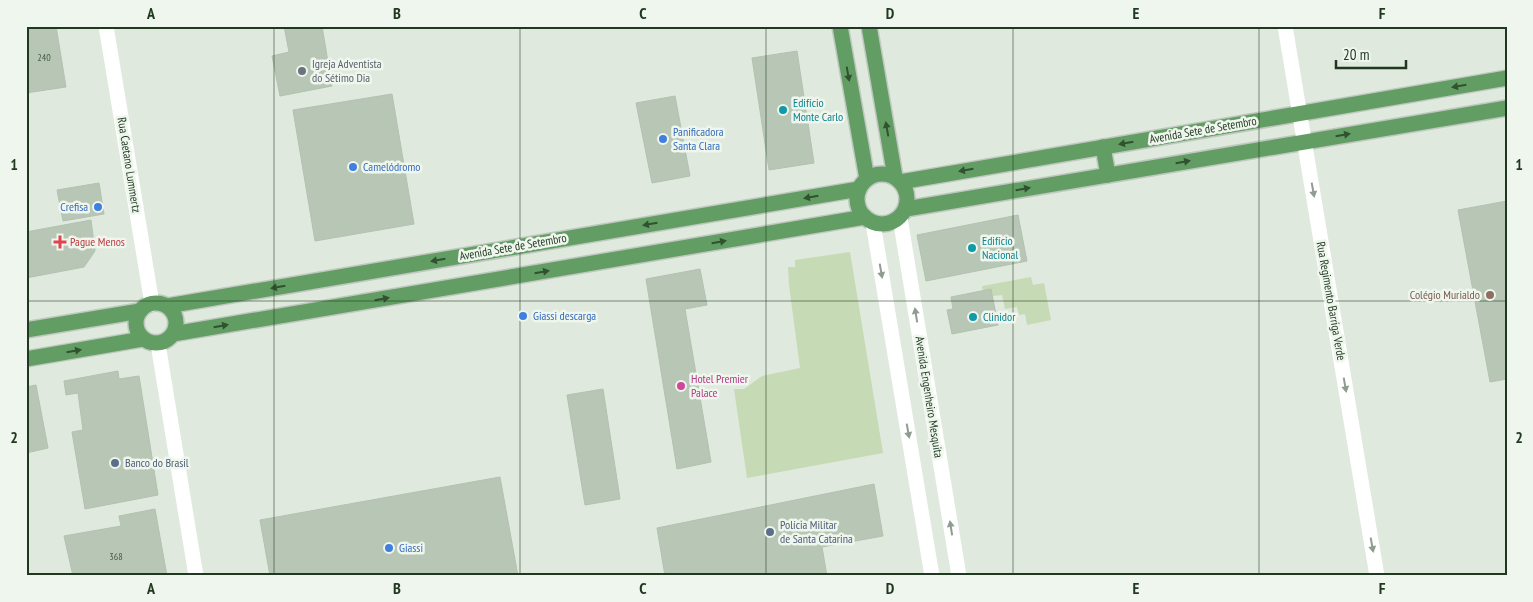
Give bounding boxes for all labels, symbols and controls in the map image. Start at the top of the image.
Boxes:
text: A [146,3,156,23]
text: B [393,3,401,23]
text: C [639,3,647,23]
text: D [886,3,895,23]
text: E [1133,3,1140,23]
text: F [1379,3,1386,23]
scale bar [1336,38,1406,70]
text: 20 m [1343,45,1369,64]
house number: 240 [37,51,51,64]
place label: Igreja Adventista do Sétimo Dia [312,56,382,85]
marker: Igreja Adventista do Sétimo Dia [296,65,308,77]
one-way arrow [845,67,853,83]
one-way arrow [1450,83,1466,91]
place label: Edifício Monte Carlo [793,95,843,124]
marker: Edifício Monte Carlo [777,104,789,116]
street label: Avenida Sete de Setembro [1148,113,1258,146]
street label: Rua Caetano Lummertz [115,116,144,214]
one-way arrow [882,121,890,137]
place label: Panificadora Santa Clara [673,124,724,153]
one-way arrow [1336,131,1352,139]
marker: Panificadora Santa Clara [657,133,669,145]
one-way arrow [1118,139,1134,147]
text: 1 [10,154,18,174]
text: 1 [1515,154,1523,174]
one-way arrow [1176,158,1192,166]
place label: Camelódromo [363,159,421,174]
marker: Camelódromo [347,161,359,173]
one-way arrow [957,167,973,175]
one-way arrow [1309,182,1317,198]
one-way arrow [1015,185,1031,193]
one-way arrow [802,193,818,201]
place label: Crefisa [60,199,88,214]
marker: Crefisa [92,201,104,213]
one-way arrow [642,220,658,228]
street label: Avenida Sete de Setembro [458,230,568,263]
place label: Edifício Nacional [982,233,1018,262]
place label: Pague Menos [70,234,125,249]
marker: Pague Menos [54,236,66,248]
one-way arrow [712,237,728,245]
street label: Rua Regimento Barriga Verde [1314,240,1349,362]
marker: Edifício Nacional [966,242,978,254]
one-way arrow [430,257,446,265]
one-way arrow [877,263,885,279]
one-way arrow [534,267,550,275]
one-way arrow [270,284,286,292]
place label: Colégio Murialdo [1410,287,1480,302]
marker: Colégio Murialdo [1484,289,1496,301]
one-way arrow [374,295,390,303]
one-way arrow [912,307,920,323]
place label: Giassi descarga [533,308,596,323]
place label: Clinidor [983,309,1016,324]
marker: Giassi descarga [517,310,529,322]
marker: Clinidor [967,311,979,323]
one-way arrow [214,322,230,330]
street label: Avenida Engenheiro Mesquita [912,335,947,459]
one-way arrow [67,347,83,355]
place label: Hotel Premier Palace [691,371,749,400]
one-way arrow [1342,377,1350,393]
marker: Hotel Premier Palace [675,380,687,392]
one-way arrow [904,423,912,439]
text: 2 [10,427,18,447]
text: 2 [1515,427,1523,447]
place label: Banco do Brasil [125,455,189,470]
marker: Banco do Brasil [109,457,121,469]
place label: Polícia Militar de Santa Catarina [780,517,853,546]
one-way arrow [946,519,954,535]
marker: Polícia Militar de Santa Catarina [764,526,776,538]
one-way arrow [1369,537,1377,553]
place label: Giassi [399,540,423,555]
marker: Giassi [383,542,395,554]
house number: 368 [109,550,123,563]
text: A [146,578,156,598]
text: B [393,578,401,598]
text: C [639,578,647,598]
text: D [886,578,895,598]
text: E [1133,578,1140,598]
text: F [1379,578,1386,598]

